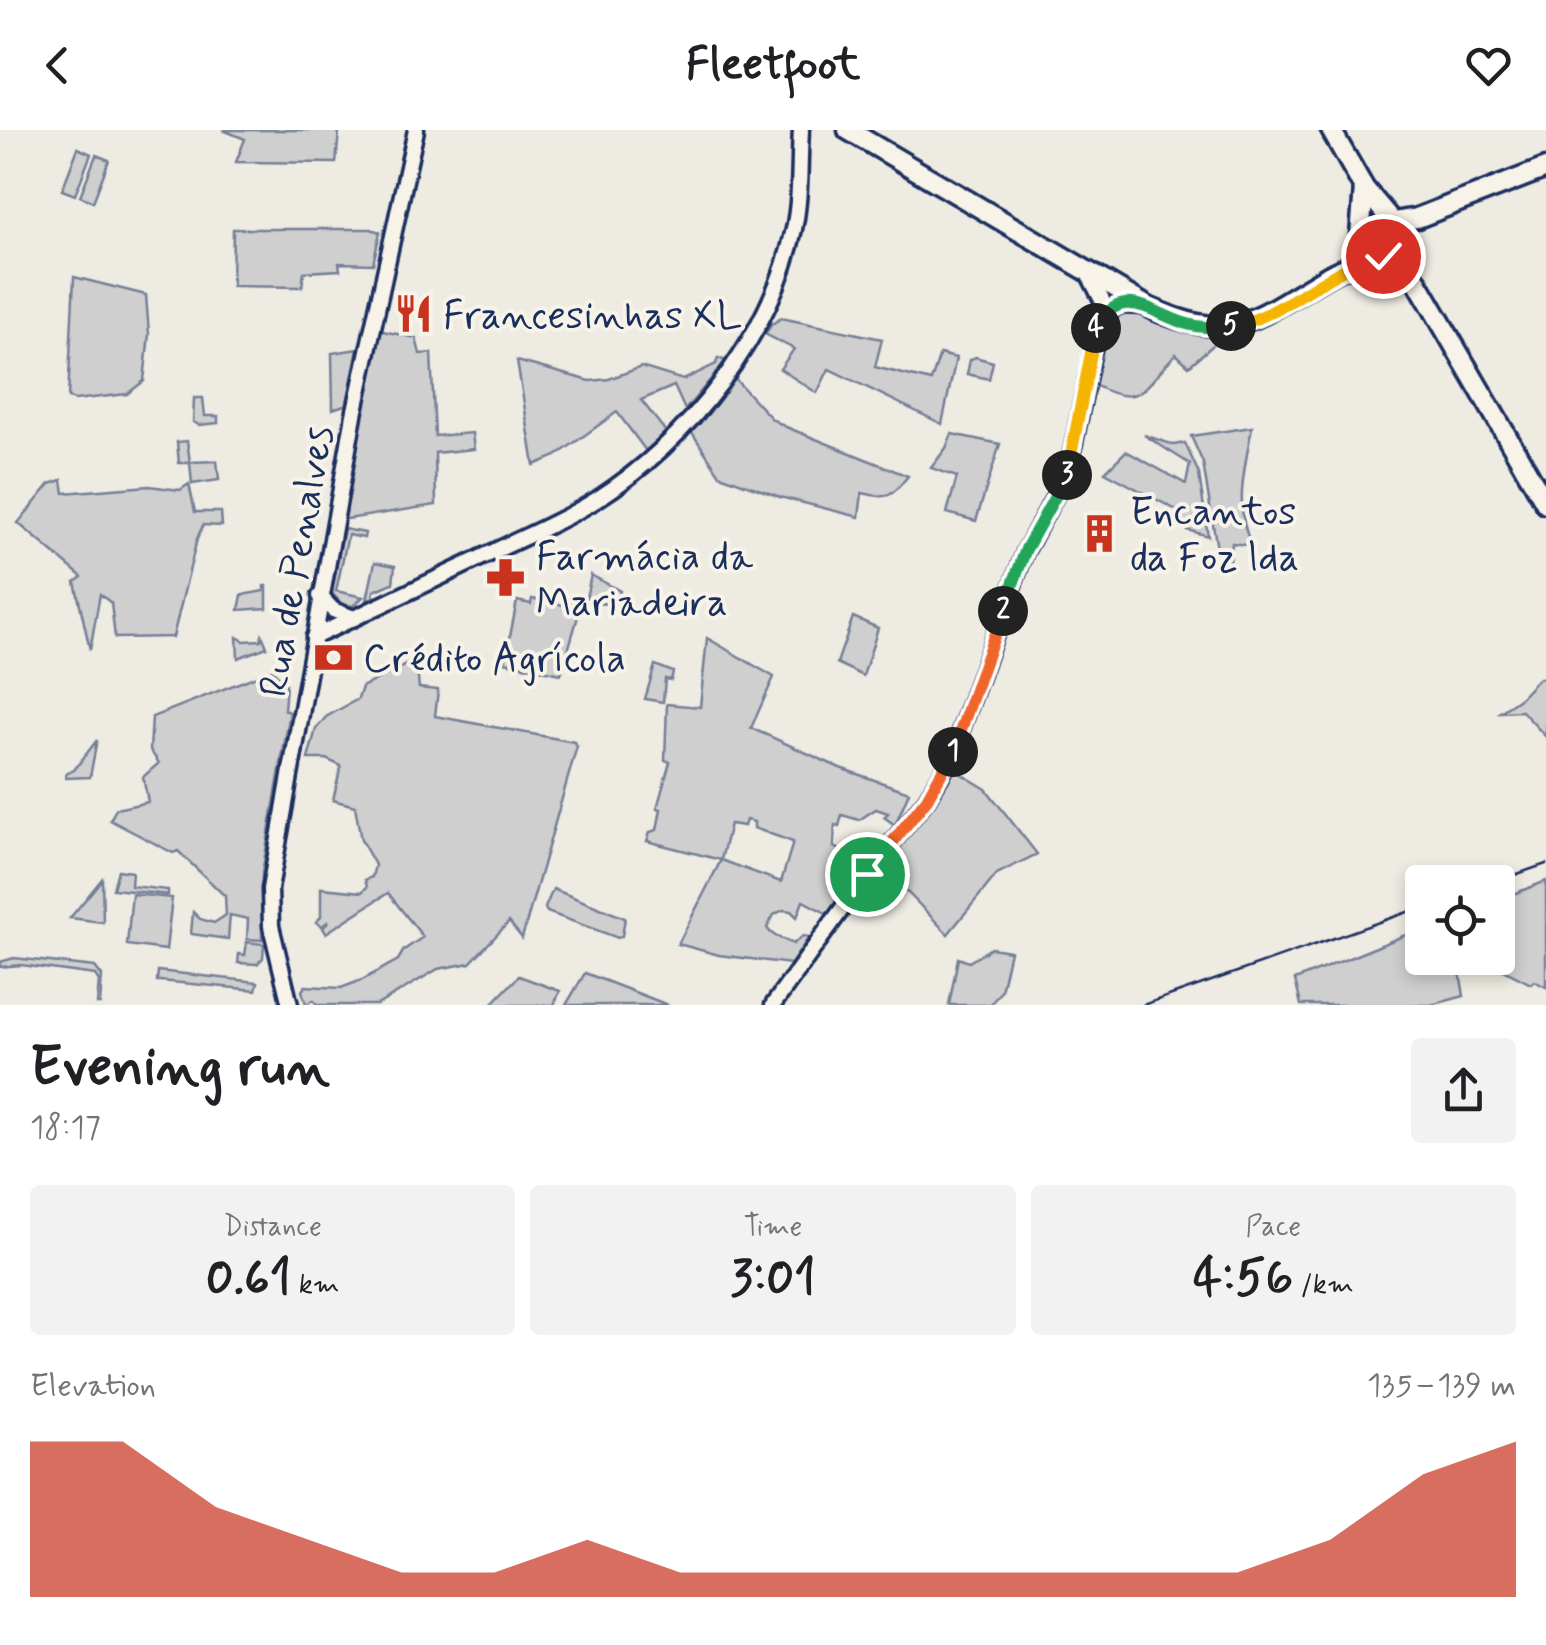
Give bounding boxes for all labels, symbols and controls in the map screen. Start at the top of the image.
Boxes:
text: Fleetfoot [686,36,860,95]
icon: back [30,38,85,93]
icon: heart [1461,38,1516,93]
pin [1341,214,1426,299]
icon: check [1356,229,1411,284]
place label: Francesinhas XL [443,291,742,343]
restaurant icon: Francesinhas XL [392,293,434,335]
pin: 5 [1206,301,1256,351]
pin: 4 [1071,303,1121,353]
text: 5 [1223,307,1239,344]
text: 4 [1088,309,1104,346]
street label: Rua de Penalves [249,422,347,701]
pin: 3 [1042,450,1092,500]
text: 3 [1061,456,1073,493]
place label: Encantos da Foz lda [1130,487,1299,585]
building icon: Encantos da Foz lda [1079,512,1121,554]
place label: Farmácia da Mariadeira [536,532,754,630]
pharmacy icon: Farmácia da Mariadeira [485,557,527,599]
pin: 2 [978,586,1028,636]
text: 2 [996,592,1010,629]
place label: Crédito Agrícola [363,634,626,686]
bank icon: Crédito Agrícola [312,636,354,678]
pin: 1 [928,727,978,777]
text: 1 [947,733,959,770]
pin [825,832,910,917]
icon: arrive [840,847,895,902]
map controls [1405,865,1515,975]
button: locate [1405,865,1515,975]
text: Evening run [30,1033,330,1105]
button: share [1411,1038,1516,1143]
text: 18:17 [30,1107,101,1149]
text: Distance [223,1209,322,1246]
text: Time [744,1209,802,1246]
text: Pace [1245,1209,1301,1246]
text: 0.61 [206,1246,291,1312]
text: 3:01 [730,1246,816,1312]
text: 4:56 [1193,1246,1293,1312]
text: km [291,1267,340,1304]
text: /km [1293,1267,1354,1304]
text: Elevation [30,1365,156,1407]
text: 135–139 m [1367,1365,1516,1407]

